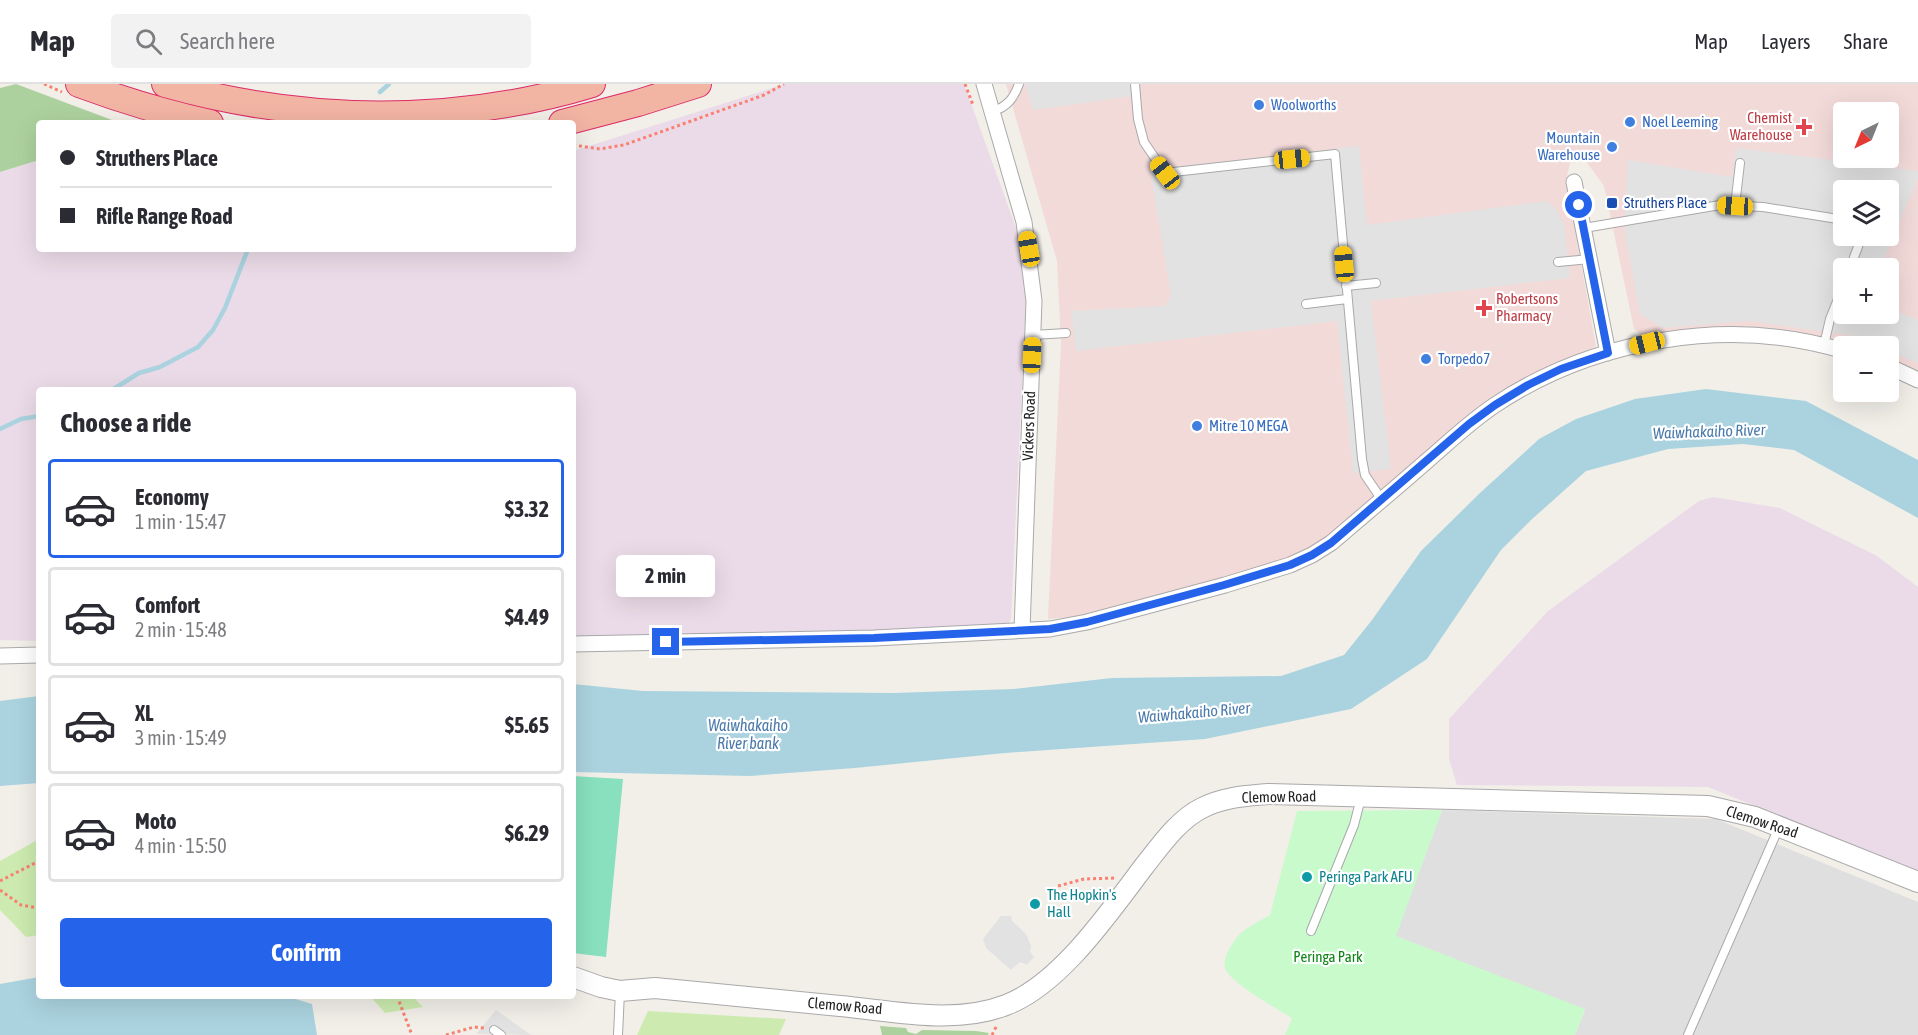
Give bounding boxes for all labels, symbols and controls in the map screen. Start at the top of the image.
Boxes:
search box [111,14,531,68]
text: Map [30,25,75,57]
icon: search [132,25,165,58]
text: Search here [180,28,275,54]
text: Map [1694,29,1728,53]
text: Layers [1761,29,1811,53]
text: Share [1844,29,1888,53]
place label: Woolworths [1271,96,1336,113]
marker: Woolworths [1252,98,1266,112]
north arrow [1833,102,1899,168]
map controls [1833,102,1899,402]
place label: Chemist Warehouse [1730,109,1792,143]
place label: Noel Leeming [1642,113,1719,130]
marker: Noel Leeming [1623,115,1637,129]
marker: Chemist Warehouse [1797,120,1811,134]
place label: Mountain Warehouse [1538,129,1600,163]
marker: Mountain Warehouse [1605,140,1619,154]
text: Struthers Place [96,145,218,171]
car [1273,148,1311,170]
car [1147,153,1183,193]
button: layers [1833,180,1899,246]
route start [1565,191,1592,218]
place label: Struthers Place [1624,194,1707,211]
marker: Struthers Place [1605,196,1619,210]
car [1717,196,1753,216]
text: Rifle Range Road [96,203,233,229]
car [1017,230,1041,268]
car [1333,245,1355,283]
button: + [1833,258,1899,324]
place label: Robertsons Pharmacy [1496,290,1558,324]
marker: Robertsons Pharmacy [1477,301,1491,315]
car [1627,330,1667,356]
button: − [1833,336,1899,402]
car [1022,337,1042,373]
place label: Torpedo7 [1438,350,1490,367]
marker: Torpedo7 [1419,352,1433,366]
street label: Vickers Road [1019,391,1038,461]
text: Choose a ride [60,407,192,438]
place label: Mitre 10 MEGA [1209,417,1289,434]
marker: Mitre 10 MEGA [1190,419,1204,433]
water label: Waiwhakaiho River [1653,420,1767,442]
icon: car [63,482,117,536]
text: Economy [135,484,209,510]
text: $3.32 [505,496,549,522]
text: 1 min · 15:47 [135,510,227,533]
callout: 2 min [616,555,716,597]
text: 2 min [645,564,686,587]
icon: car [63,590,117,644]
text: Comfort [135,592,200,618]
text: $4.49 [505,604,549,630]
text: 2 min · 15:48 [135,618,227,641]
route end [652,628,679,655]
icon: car [63,698,117,752]
water label: Waiwhakaiho River [1137,698,1252,726]
text: XL [135,700,153,726]
text: $5.65 [505,712,549,738]
water label: Waiwhakaiho River bank [708,716,788,752]
text: 3 min · 15:49 [135,726,227,749]
street label: Clemow Road [1241,787,1317,806]
street label: Clemow Road [1724,802,1800,841]
icon: car [63,806,117,860]
text: Moto [135,808,177,834]
text: $6.29 [505,820,549,846]
text: 4 min · 15:50 [135,834,227,857]
place label: Peringa Park AFU [1319,868,1413,885]
marker: Peringa Park AFU [1300,870,1314,884]
place label: The Hopkin's Hall [1047,886,1117,920]
marker: The Hopkin's Hall [1028,897,1042,911]
button: Confirm [60,918,552,987]
park label: Peringa Park [1293,948,1363,965]
street label: Clemow Road [807,994,883,1017]

